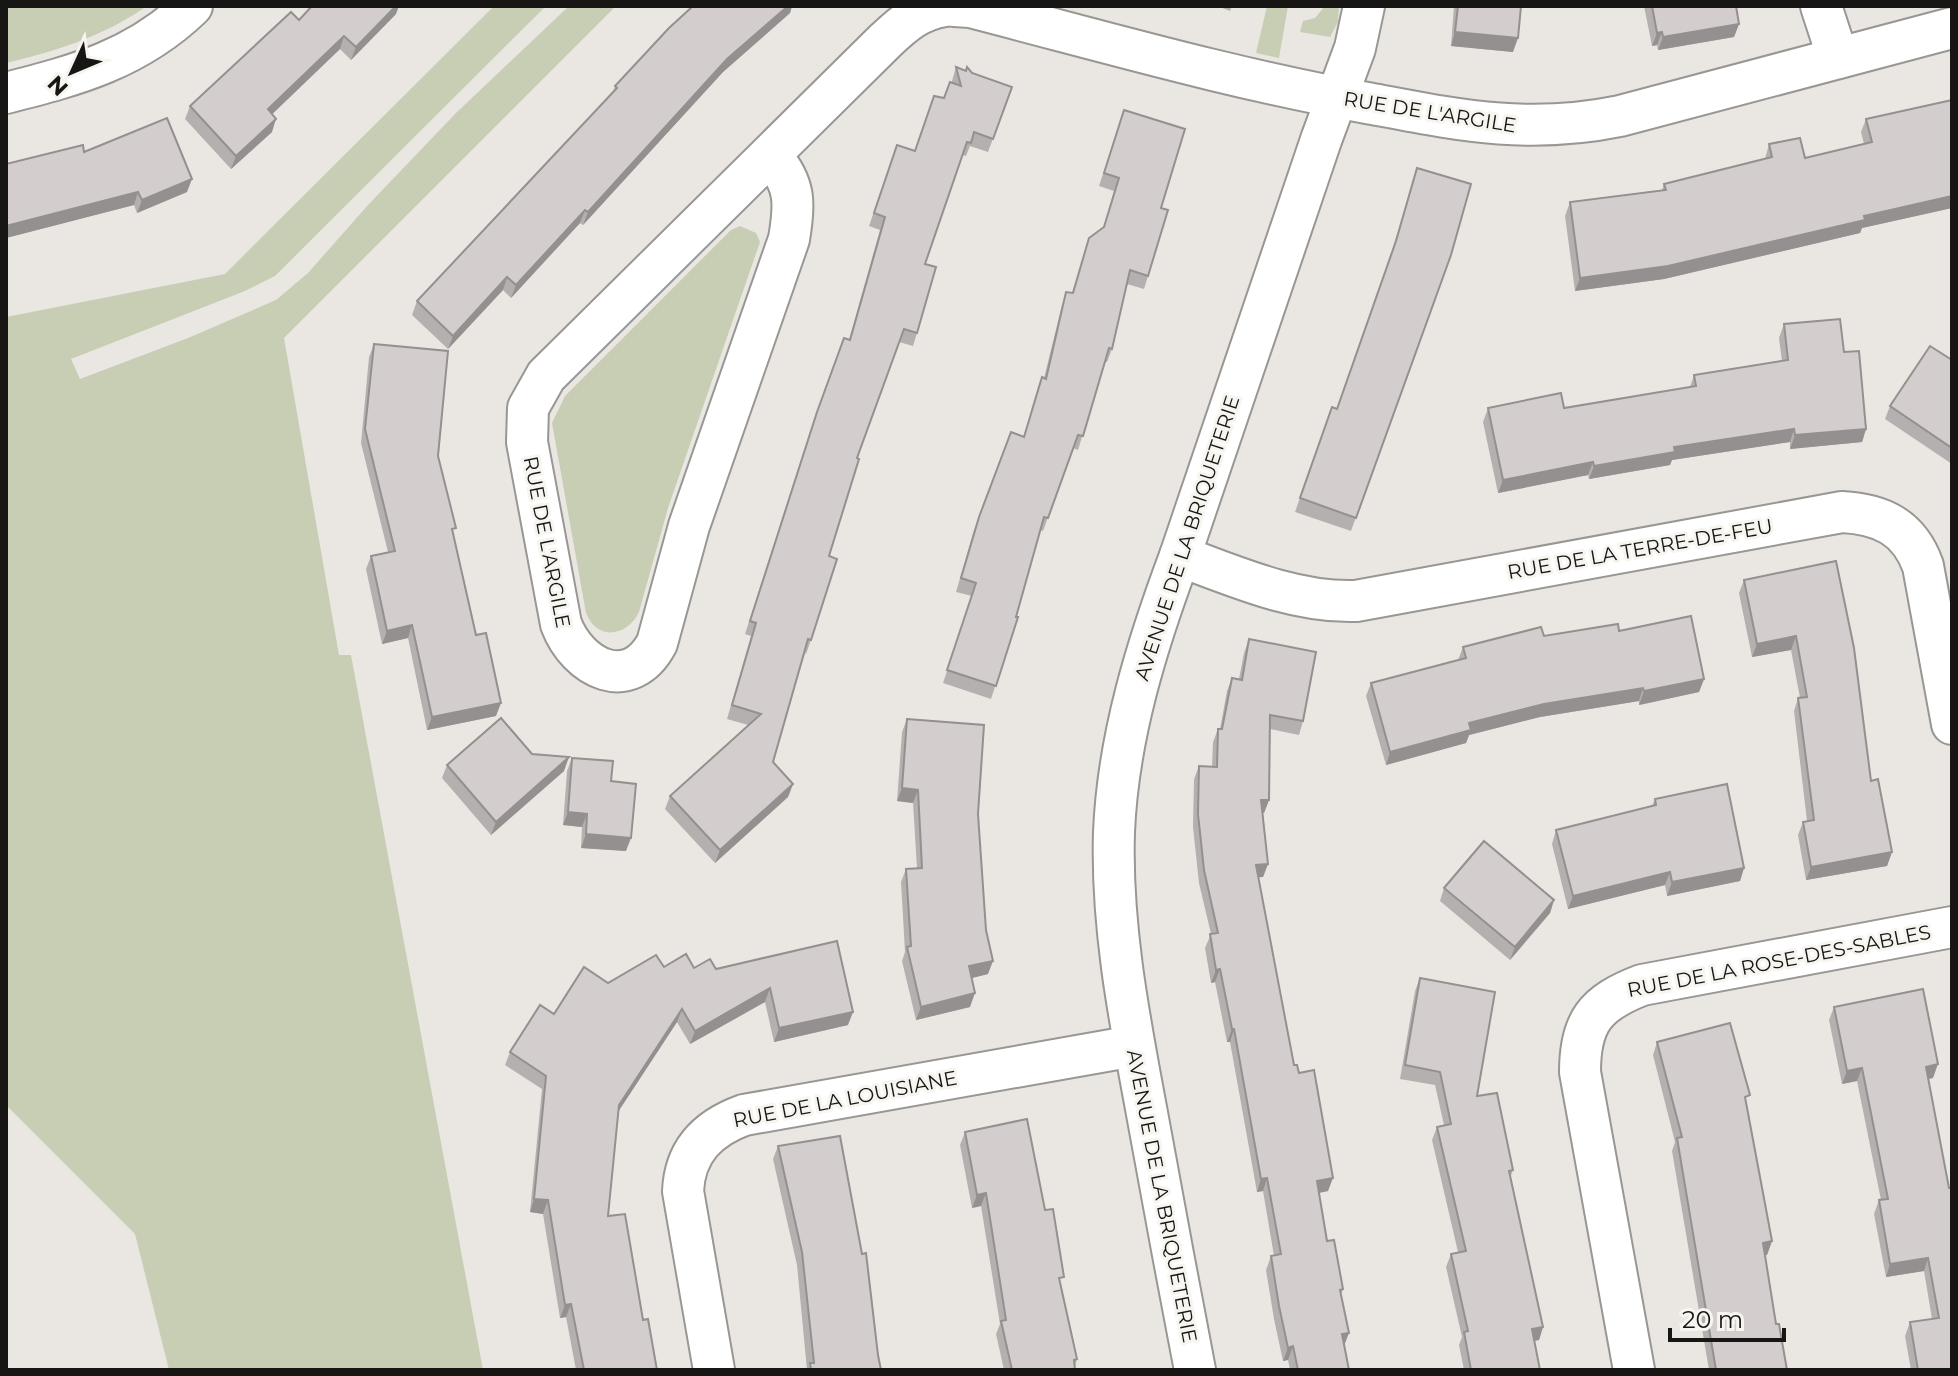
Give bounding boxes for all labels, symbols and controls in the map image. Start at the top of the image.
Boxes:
north arrow [32,32,112,112]
text: N [42,70,74,101]
street label: RUE DE L'ARGILE [1342,87,1518,137]
street label: AVENUE DE LA BRIQUETERIE [1130,392,1244,684]
street label: RUE DE L'ARGILE [519,454,575,630]
street label: RUE DE LA TERRE-DE-FEU [1506,514,1774,584]
street label: RUE DE LA ROSE-DES-SABLES [1625,920,1933,1002]
street label: AVENUE DE LA BRIQUETERIE [1122,1047,1202,1345]
street label: RUE DE LA LOUISIANE [731,1065,959,1133]
scale bar [1670,1292,1784,1342]
text: 20 m [1682,1305,1743,1334]

